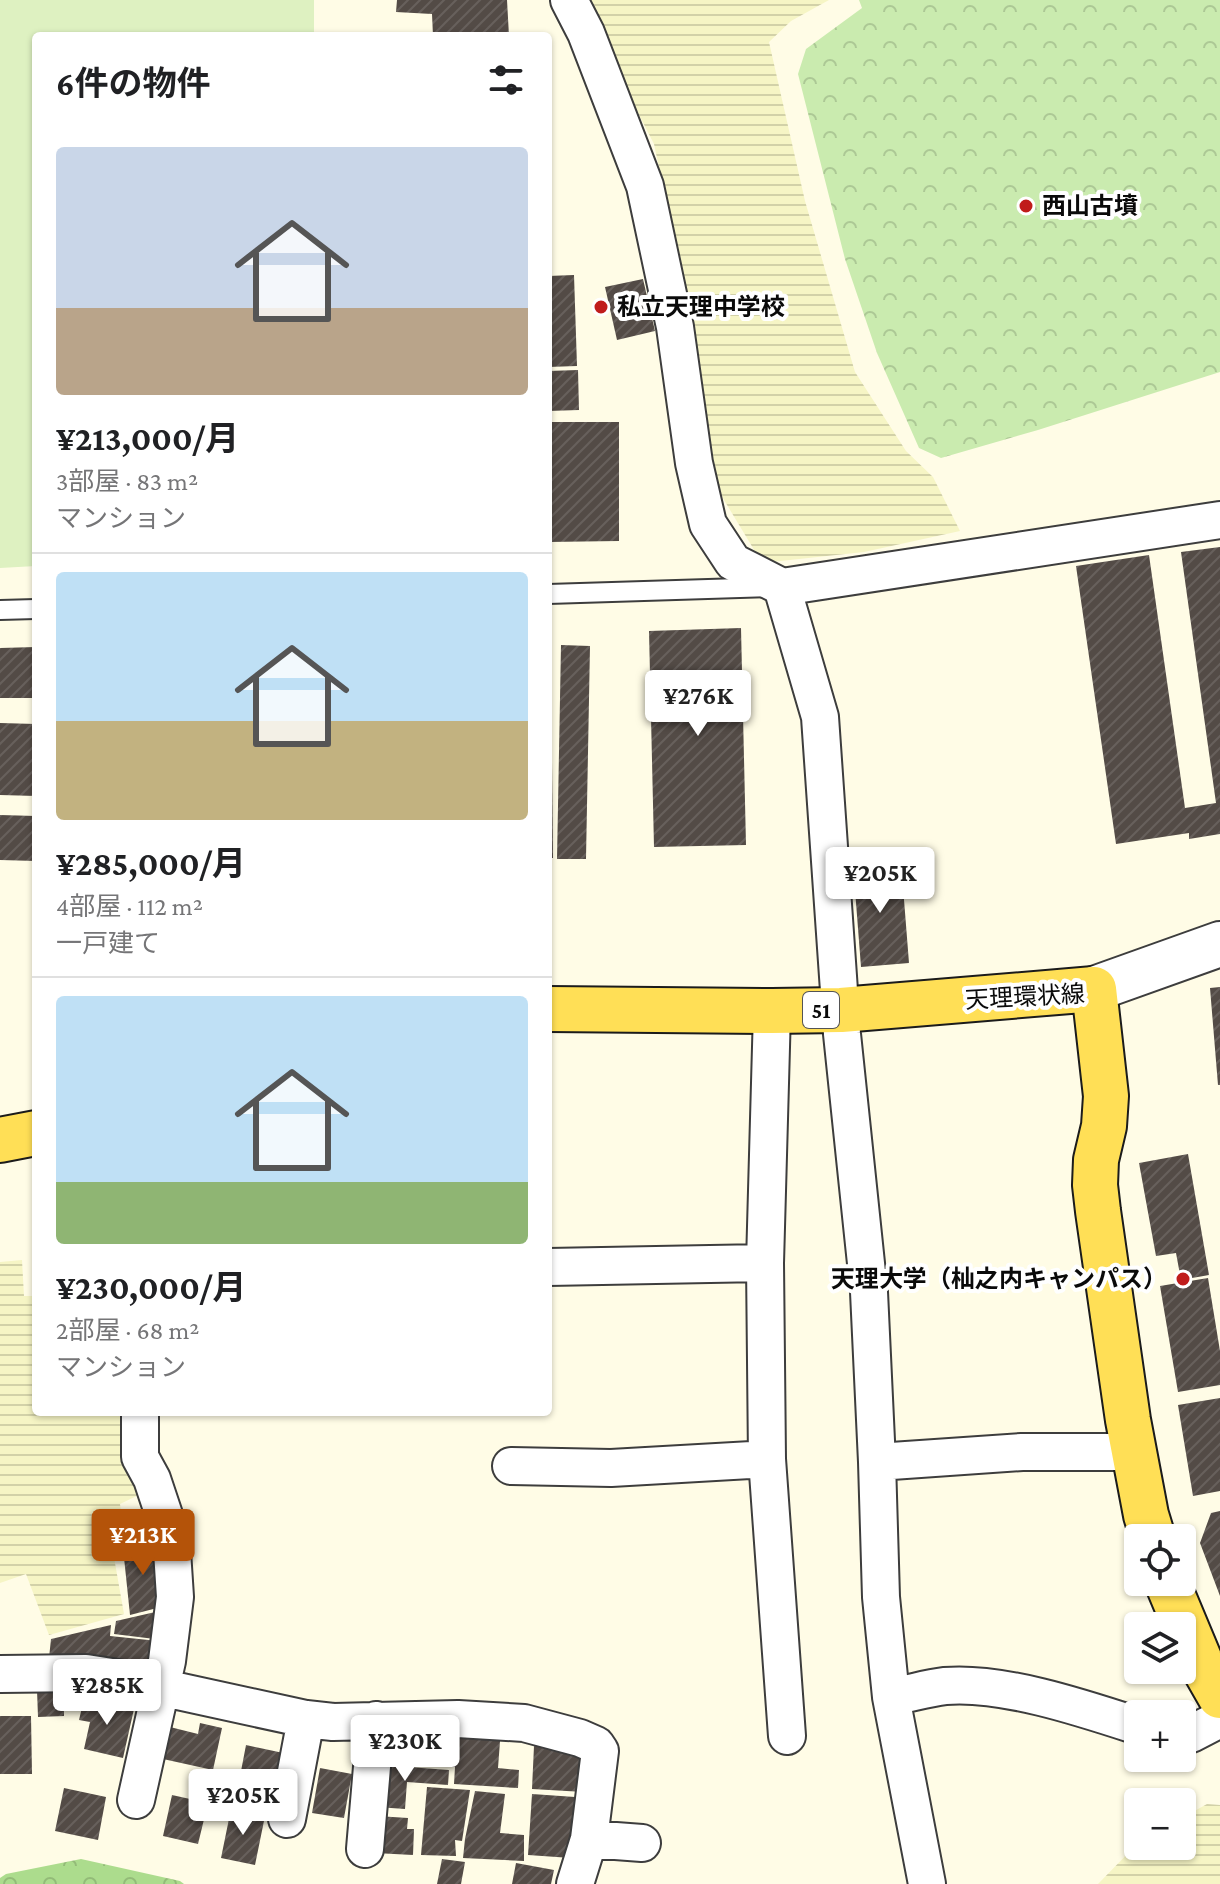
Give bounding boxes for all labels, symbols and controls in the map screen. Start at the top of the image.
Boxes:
icon: filters [484,58,528,102]
text: 6件の物件 [56,65,211,102]
place label: 西山古墳 [1042,192,1138,219]
marker: 西山古墳 [1017,197,1035,215]
icon: home [220,199,364,343]
place label: 私立天理中学校 [617,293,785,320]
marker: 私立天理中学校 [592,298,610,316]
text: ¥213,000/月 [56,420,239,457]
text: 3部屋 · 83 m² [56,467,198,496]
text: マンション [56,504,186,533]
icon: home [220,624,364,768]
pin: ¥276K [642,670,754,738]
text: ¥276K [663,681,733,710]
text: ¥285,000/月 [56,845,246,882]
pin: ¥205K [824,847,936,915]
text: ¥205K [844,858,916,887]
text: 4部屋 · 112 m² [56,892,203,921]
text: 一戸建て [56,929,160,958]
street label: 天理環状線 [964,980,1086,1013]
road number: 51 [803,992,839,1028]
icon: home [220,1048,364,1192]
place label: 天理大学（杣之内キャンパス） [831,1265,1167,1292]
text: ¥230,000/月 [56,1269,246,1306]
marker: 天理大学（杣之内キャンパス） [1174,1270,1192,1288]
text: 2部屋 · 68 m² [56,1316,200,1345]
text: マンション [56,1353,186,1382]
pin: ¥213K [87,1509,199,1577]
text: ¥213K [110,1520,176,1549]
map controls [1124,1524,1196,1860]
button: locate [1124,1524,1196,1596]
button: layers [1124,1612,1196,1684]
pin: ¥285K [51,1659,163,1727]
text: ¥285K [71,1670,143,1699]
button: + [1124,1700,1196,1772]
pin: ¥230K [349,1715,461,1783]
text: ¥230K [369,1726,441,1755]
pin: ¥205K [187,1769,299,1837]
text: ¥205K [207,1780,279,1809]
button: − [1124,1788,1196,1860]

